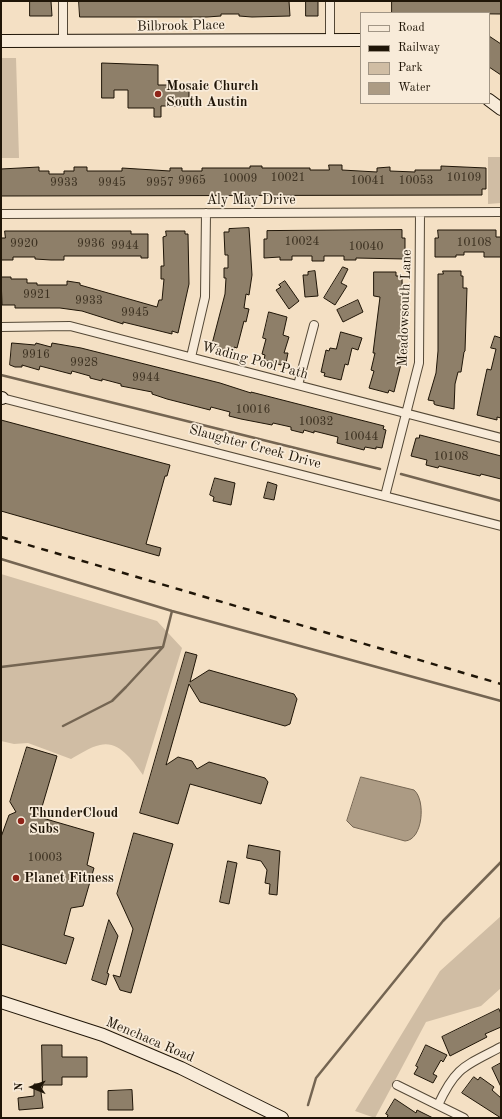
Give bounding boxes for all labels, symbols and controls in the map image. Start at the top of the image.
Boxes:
legend [360,12,490,104]
street label: Bilbrook Place [137,17,225,35]
text: Road [398,22,425,34]
text: Railway [398,42,440,54]
text: Park [398,62,423,74]
place label: Mosaic Church South Austin [166,78,259,110]
text: Water [398,82,430,94]
marker: Mosaic Church South Austin [153,89,163,99]
house number: 10021 [271,171,305,185]
house number: 10109 [447,171,481,185]
house number: 10009 [223,172,257,186]
house number: 9965 [178,174,206,188]
house number: 10041 [351,174,385,188]
house number: 10053 [399,174,433,188]
house number: 9933 [50,176,78,190]
house number: 9945 [98,176,126,190]
house number: 9957 [146,176,174,190]
street label: Aly May Drive [206,192,296,208]
house number: 10024 [285,235,319,249]
house number: 10108 [457,236,491,250]
house number: 9920 [10,237,38,251]
house number: 9936 [77,237,105,251]
house number: 9944 [111,239,139,253]
house number: 10040 [349,240,383,254]
street label: Meadowsouth Lane [395,249,415,367]
house number: 9921 [23,288,51,302]
house number: 9933 [75,294,103,308]
house number: 9945 [121,306,149,320]
street label: Wading Pool Path [200,339,310,383]
house number: 9916 [22,348,50,362]
house number: 9928 [70,356,98,370]
house number: 9944 [132,371,160,385]
house number: 10016 [236,403,270,417]
house number: 10032 [299,415,333,429]
street label: Slaughter Creek Drive [187,421,323,473]
house number: 10044 [344,430,378,444]
house number: 10108 [434,450,468,464]
place label: ThunderCloud Subs [29,805,118,838]
marker: ThunderCloud Subs [16,816,26,826]
house number: 10003 [28,851,62,865]
place label: Planet Fitness [24,870,114,886]
marker: Planet Fitness [11,873,21,883]
street label: Menchaca Road [103,1014,197,1066]
north arrow [12,1067,52,1107]
text: N [14,1082,25,1091]

